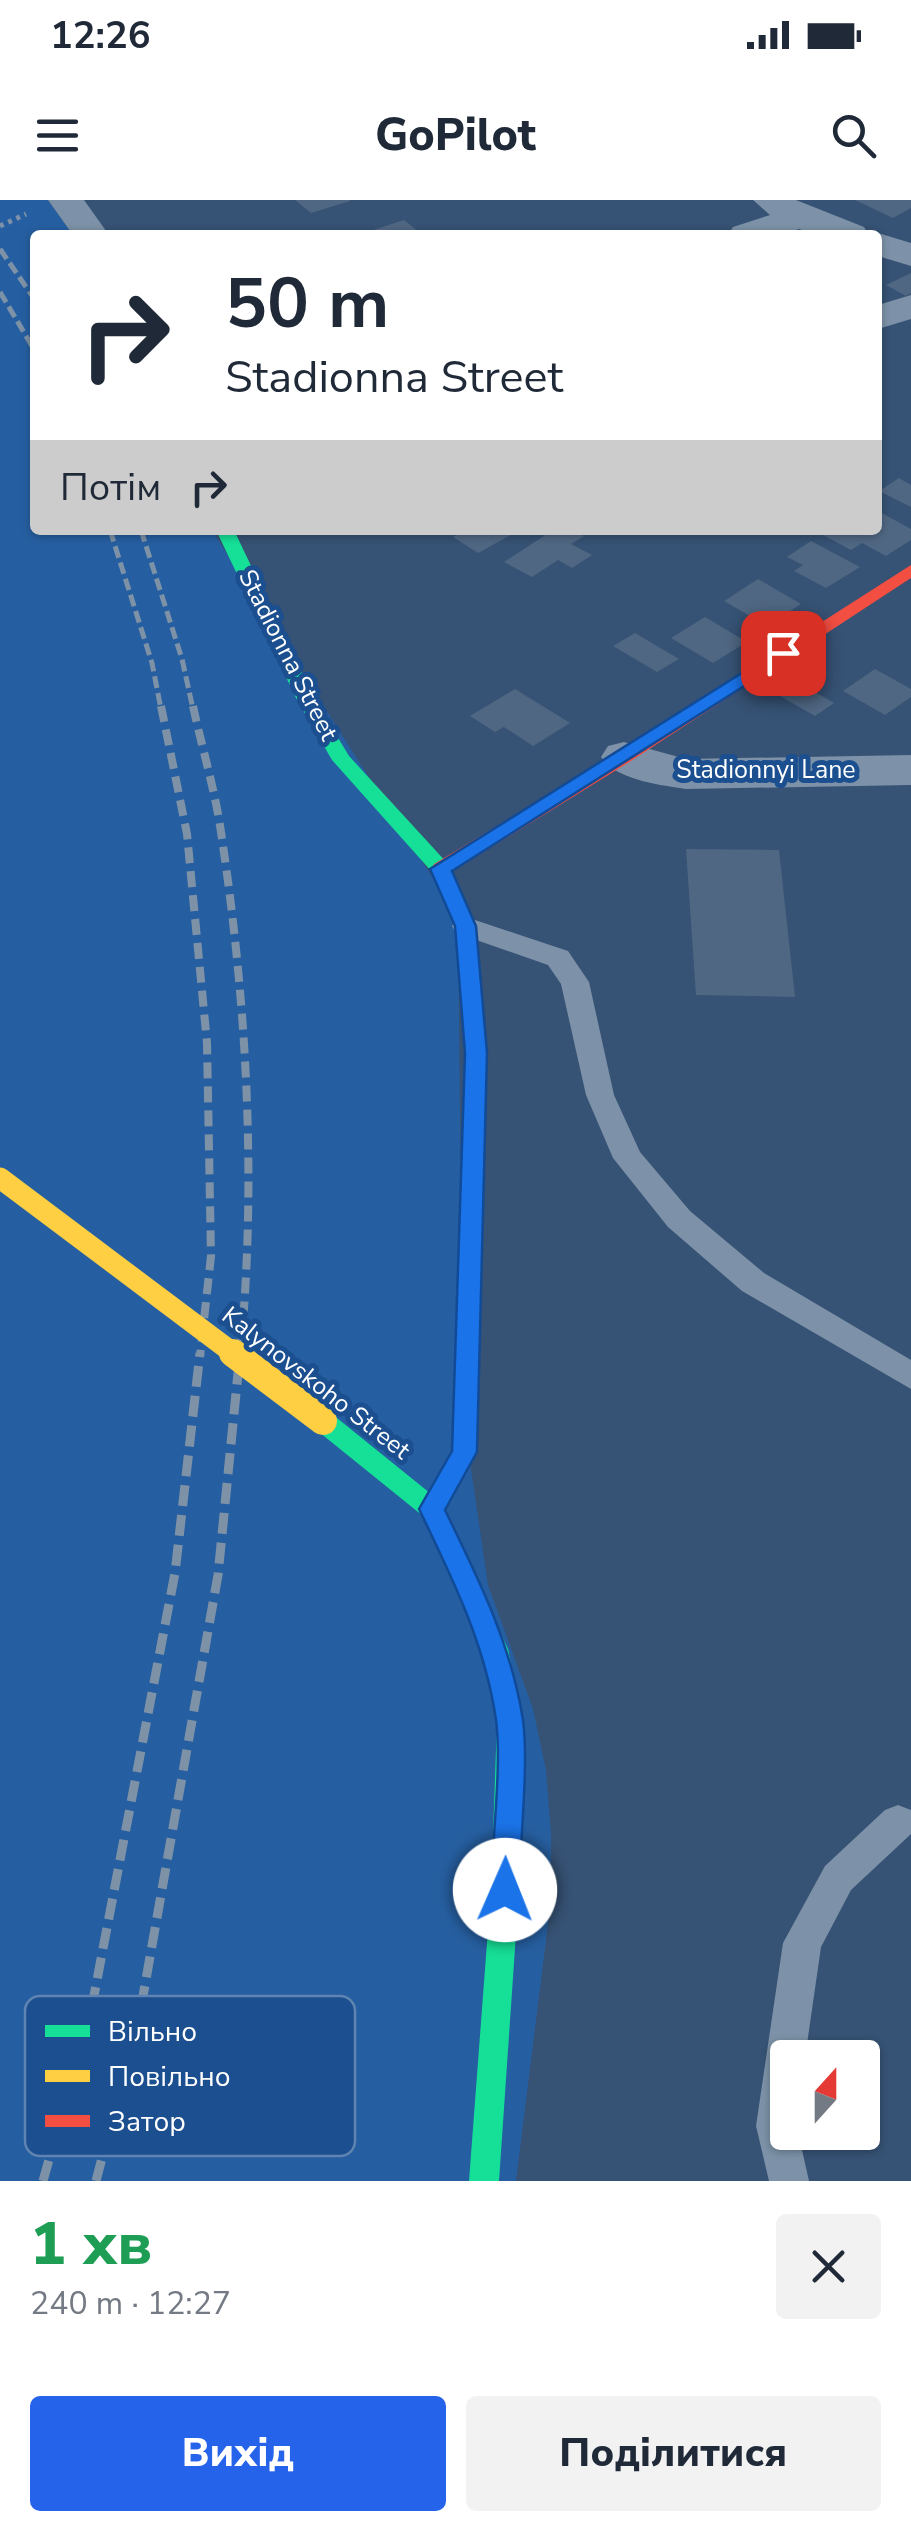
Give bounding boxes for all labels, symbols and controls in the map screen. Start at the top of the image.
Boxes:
text: 12:26 [50,10,151,61]
text: GoPilot [375,105,536,166]
icon: menu [30,108,85,163]
icon: search [826,108,881,163]
text: 50 m [225,256,389,352]
icon: right [60,270,190,400]
text: Stadionna Street [225,347,563,408]
icon: right [181,460,236,515]
text: Потім [60,462,161,513]
street label: Stadionna Street [230,564,346,747]
pin [741,611,826,696]
icon: arrive [756,626,811,681]
street label: Stadionnyi Lane [676,753,856,787]
street label: Kalynovskoho Street [215,1299,417,1467]
position arrow [453,1838,557,1942]
legend [25,1996,355,2156]
text: Вільно [108,2013,197,2051]
north arrow [770,2040,880,2150]
map controls [770,2040,880,2150]
text: Повільно [108,2058,231,2096]
text: Затор [108,2103,186,2141]
text: 1 хв [30,2203,152,2285]
button: close [776,2214,881,2319]
text: 240 m · 12:27 [30,2282,231,2325]
button: Вихід [30,2396,446,2511]
button: Поділитися [466,2396,881,2511]

